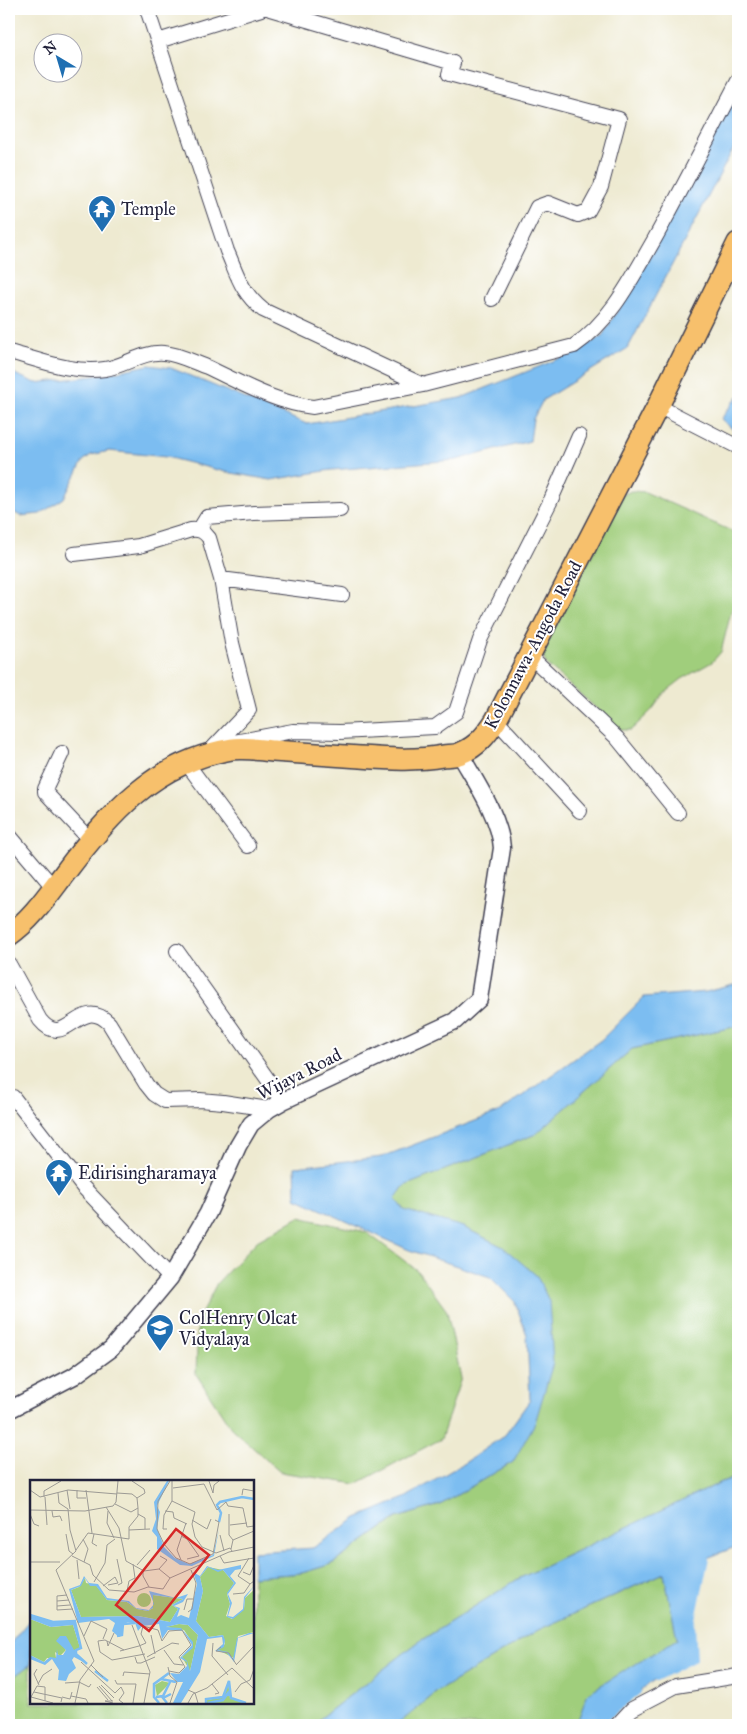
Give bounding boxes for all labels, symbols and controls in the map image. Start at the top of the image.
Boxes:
north arrow [32,32,82,82]
text: N [40,38,60,59]
temple icon: Temple [87,194,117,233]
place label: Temple [121,198,176,220]
street label: Kolonnawa-Angoda Road [479,557,588,733]
street label: Wijaya Road [253,1043,345,1105]
temple icon: Edirisingharamaya [44,1158,74,1197]
place label: Edirisingharamaya [78,1162,217,1185]
place label: ColHenry Olcat Vidyalaya [178,1307,298,1350]
school or university icon: ColHenry Olcat Vidyalaya [145,1313,175,1352]
inset map [30,1480,254,1704]

